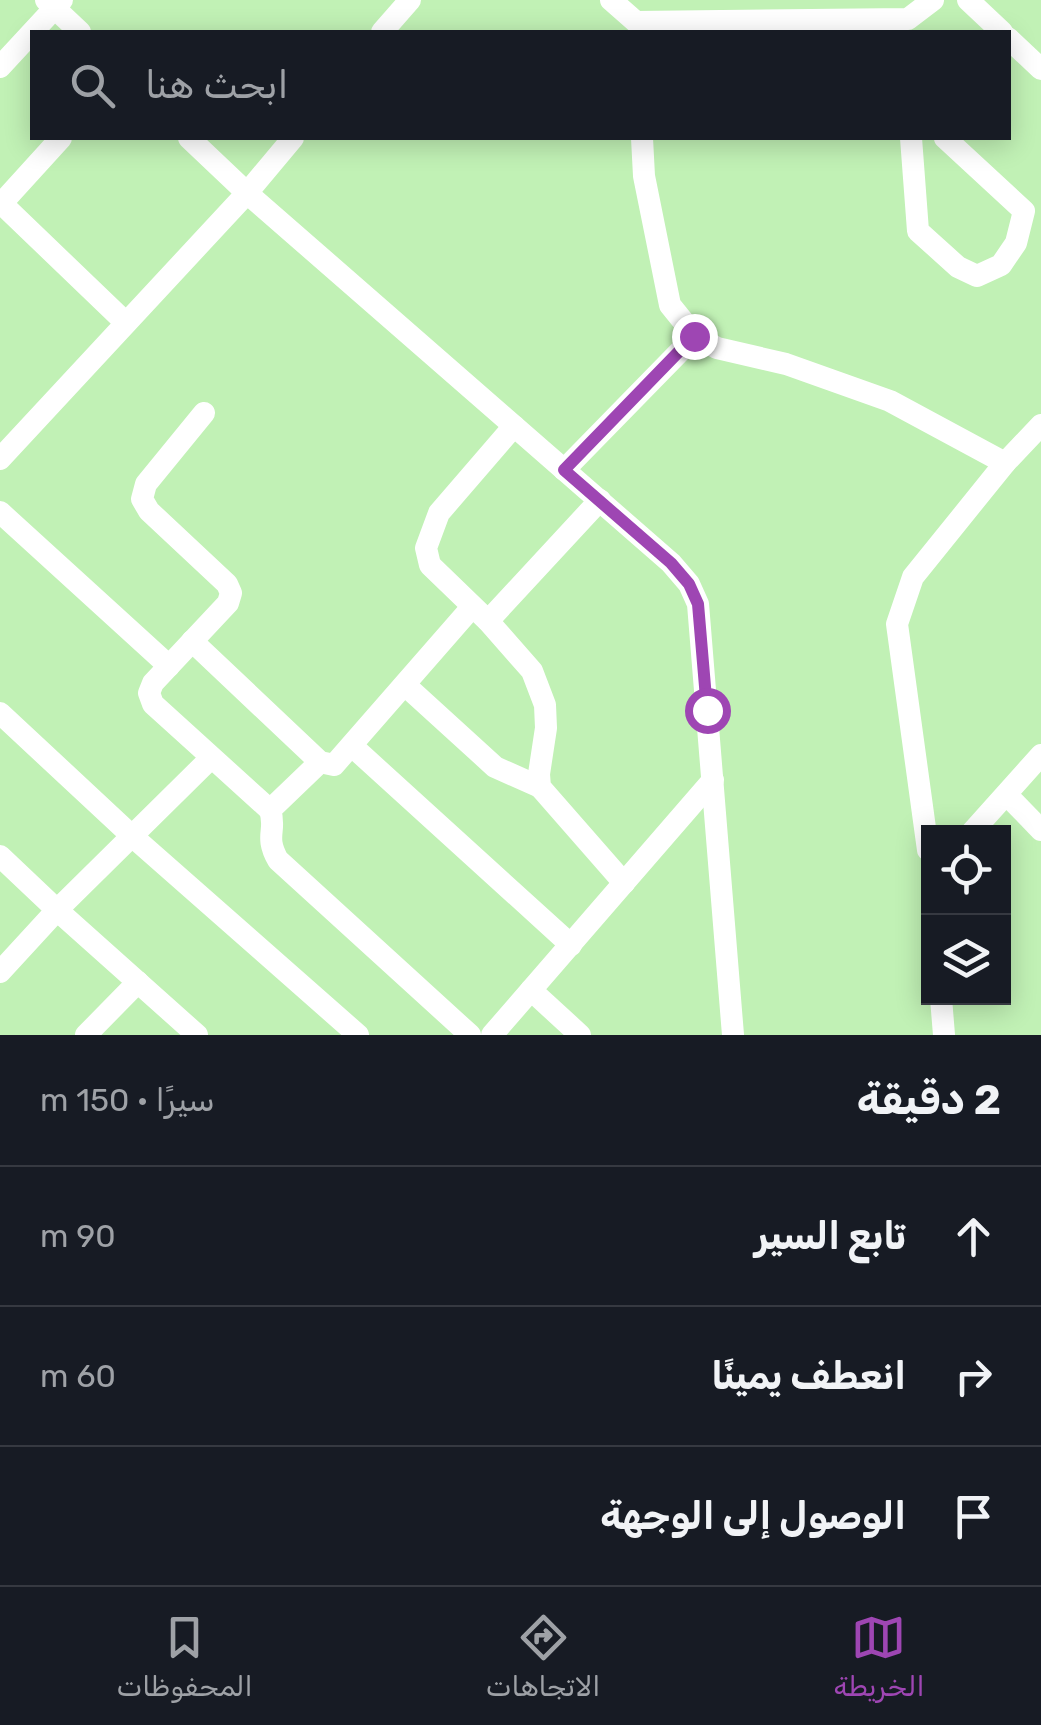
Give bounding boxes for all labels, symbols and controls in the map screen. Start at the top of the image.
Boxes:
search box [30,30,1011,140]
icon: search [65,58,120,113]
text: ابحث هنا [145,62,288,108]
route end [672,314,718,360]
route start [685,688,731,734]
map controls [921,825,1011,1005]
button: locate [921,825,1011,915]
button: layers [921,915,1011,1005]
text: 2 دقيقة [857,1075,1001,1125]
text: سيرًا · 150 m [40,1081,215,1119]
icon: ahead [946,1209,1001,1264]
text: تابع السير [754,1213,906,1259]
text: 90 m [40,1217,116,1255]
icon: right [946,1349,1001,1404]
text: انعطف يمينًا [711,1353,906,1399]
text: 60 m [40,1357,116,1395]
icon: arrive [946,1489,1001,1544]
text: الوصول إلى الوجهة [600,1493,906,1539]
tab: المحفوظات [117,1610,253,1703]
tab: الاتجاهات [486,1610,600,1703]
tab: الخريطة [833,1610,925,1703]

